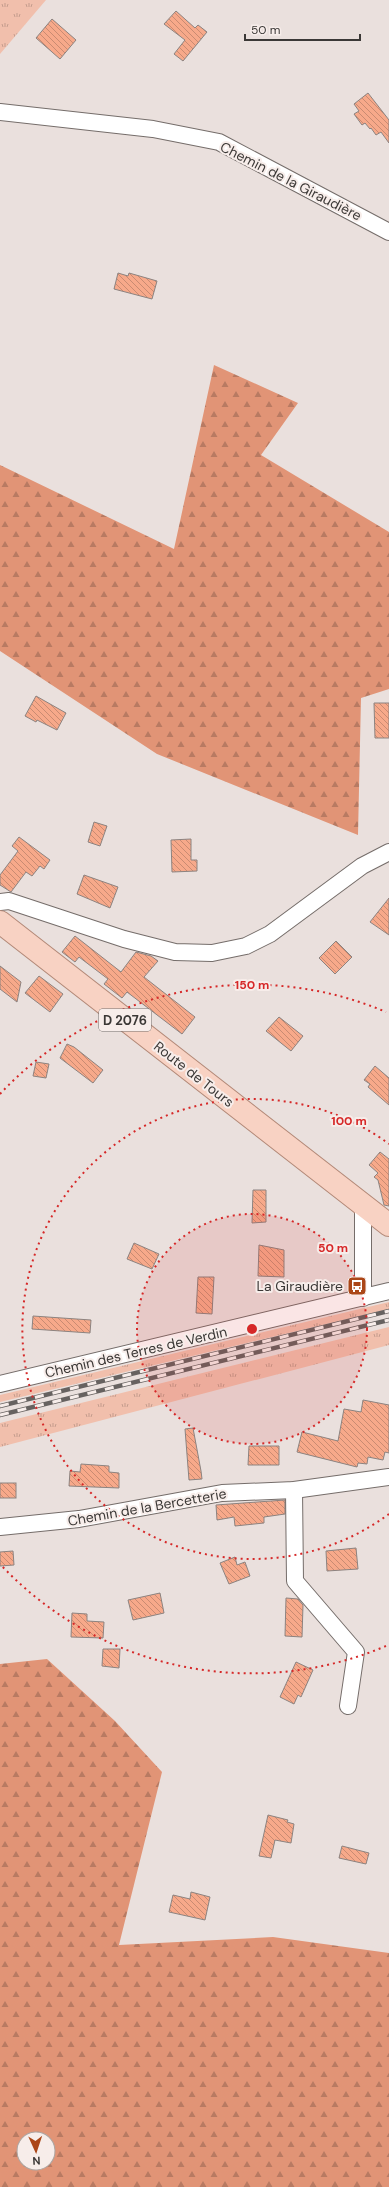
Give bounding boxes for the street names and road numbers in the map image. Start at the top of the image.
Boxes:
street label: Chemin de la Giraudière [217,138,365,225]
road number: D 2076 [99,1009,151,1031]
street label: Route de Tours [150,1037,238,1111]
street label: Chemin des Terres de Verdin [43,1322,229,1382]
street label: Chemin de la Bercetterie [66,1484,228,1530]

